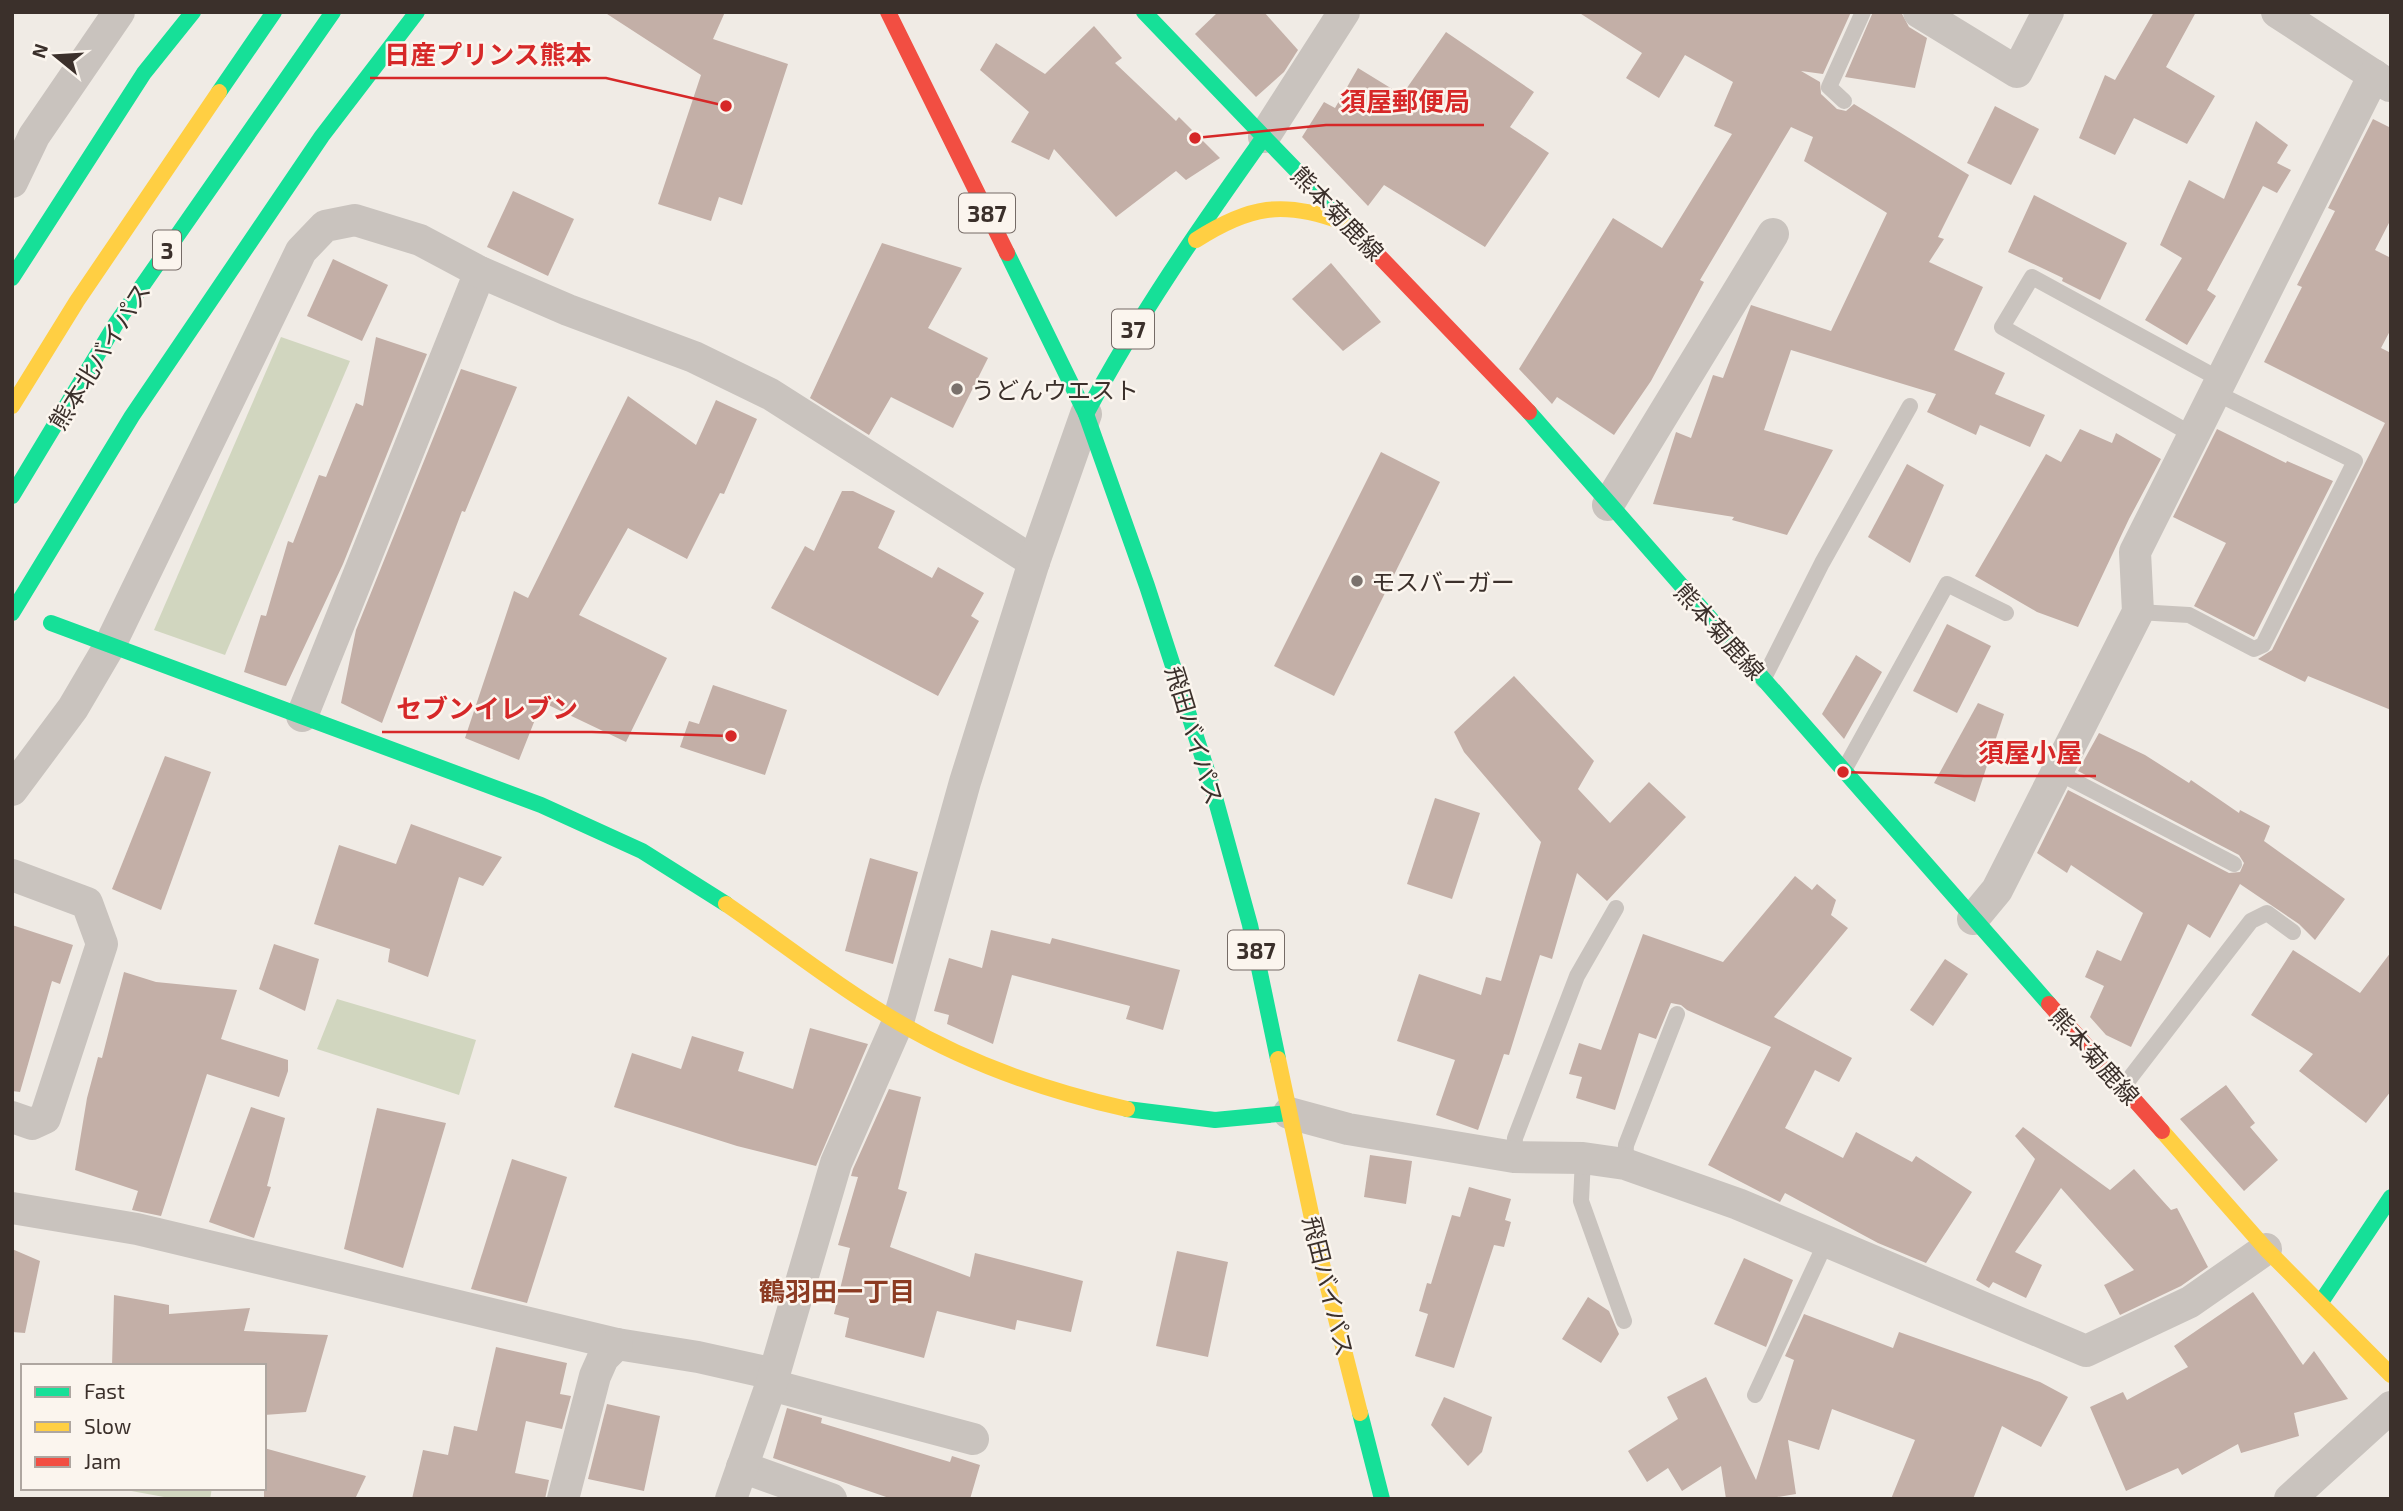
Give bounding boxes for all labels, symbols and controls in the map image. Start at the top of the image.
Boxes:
north arrow [21,21,91,91]
callout: 日産プリンス熊本 [370,31,606,78]
text: 日産プリンス熊本 [384,38,592,69]
text: N [26,41,52,61]
callout: 須屋郵便局 [1326,78,1484,125]
text: 須屋郵便局 [1340,85,1470,116]
street label: 熊本菊鹿線 [1286,160,1390,266]
road number: 387 [959,194,1015,232]
road number: 3 [153,230,181,270]
street label: 熊本北バイパス [42,277,156,435]
road number: 37 [1112,310,1154,348]
place label: うどんウエスト [971,375,1139,404]
marker: うどんウエスト [949,381,965,397]
place label: モスバーガー [1371,567,1515,596]
marker: モスバーガー [1349,573,1365,589]
street label: 熊本菊鹿線 [1669,577,1771,685]
street label: 飛田バイパス [1160,662,1230,808]
callout: セブンイレブン [382,685,592,732]
text: セブンイレブン [396,692,578,723]
callout: 須屋小屋 [1964,729,2096,776]
text: 須屋小屋 [1978,736,2082,767]
road number: 387 [1228,931,1284,970]
street label: 熊本菊鹿線 [2044,1002,2146,1110]
street label: 飛田バイパス [1298,1213,1360,1359]
district label: 鶴羽田一丁目 [759,1275,915,1306]
legend [21,1364,266,1490]
text: Fast [84,1378,125,1403]
text: Slow [84,1413,131,1438]
text: Jam [84,1448,121,1473]

